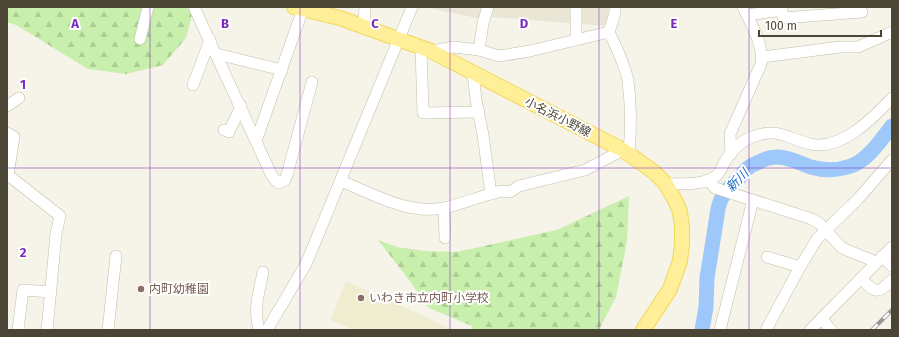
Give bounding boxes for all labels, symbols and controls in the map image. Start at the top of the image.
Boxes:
scale bar [759,12,881,38]
text: A [70,16,79,31]
text: B [221,16,229,31]
text: C [371,16,379,31]
text: D [520,16,529,31]
text: E [671,16,678,31]
text: 100 m [765,19,797,33]
text: 1 [20,77,26,92]
street label: 小名浜小野線 [523,94,593,140]
water label: 新川 [723,164,753,195]
text: 2 [20,245,27,260]
place label: 内町幼稚園 [149,282,209,296]
marker: 内町幼稚園 [136,284,146,294]
place label: いわき市立内町小学校 [369,291,489,305]
marker: いわき市立内町小学校 [356,293,366,303]

